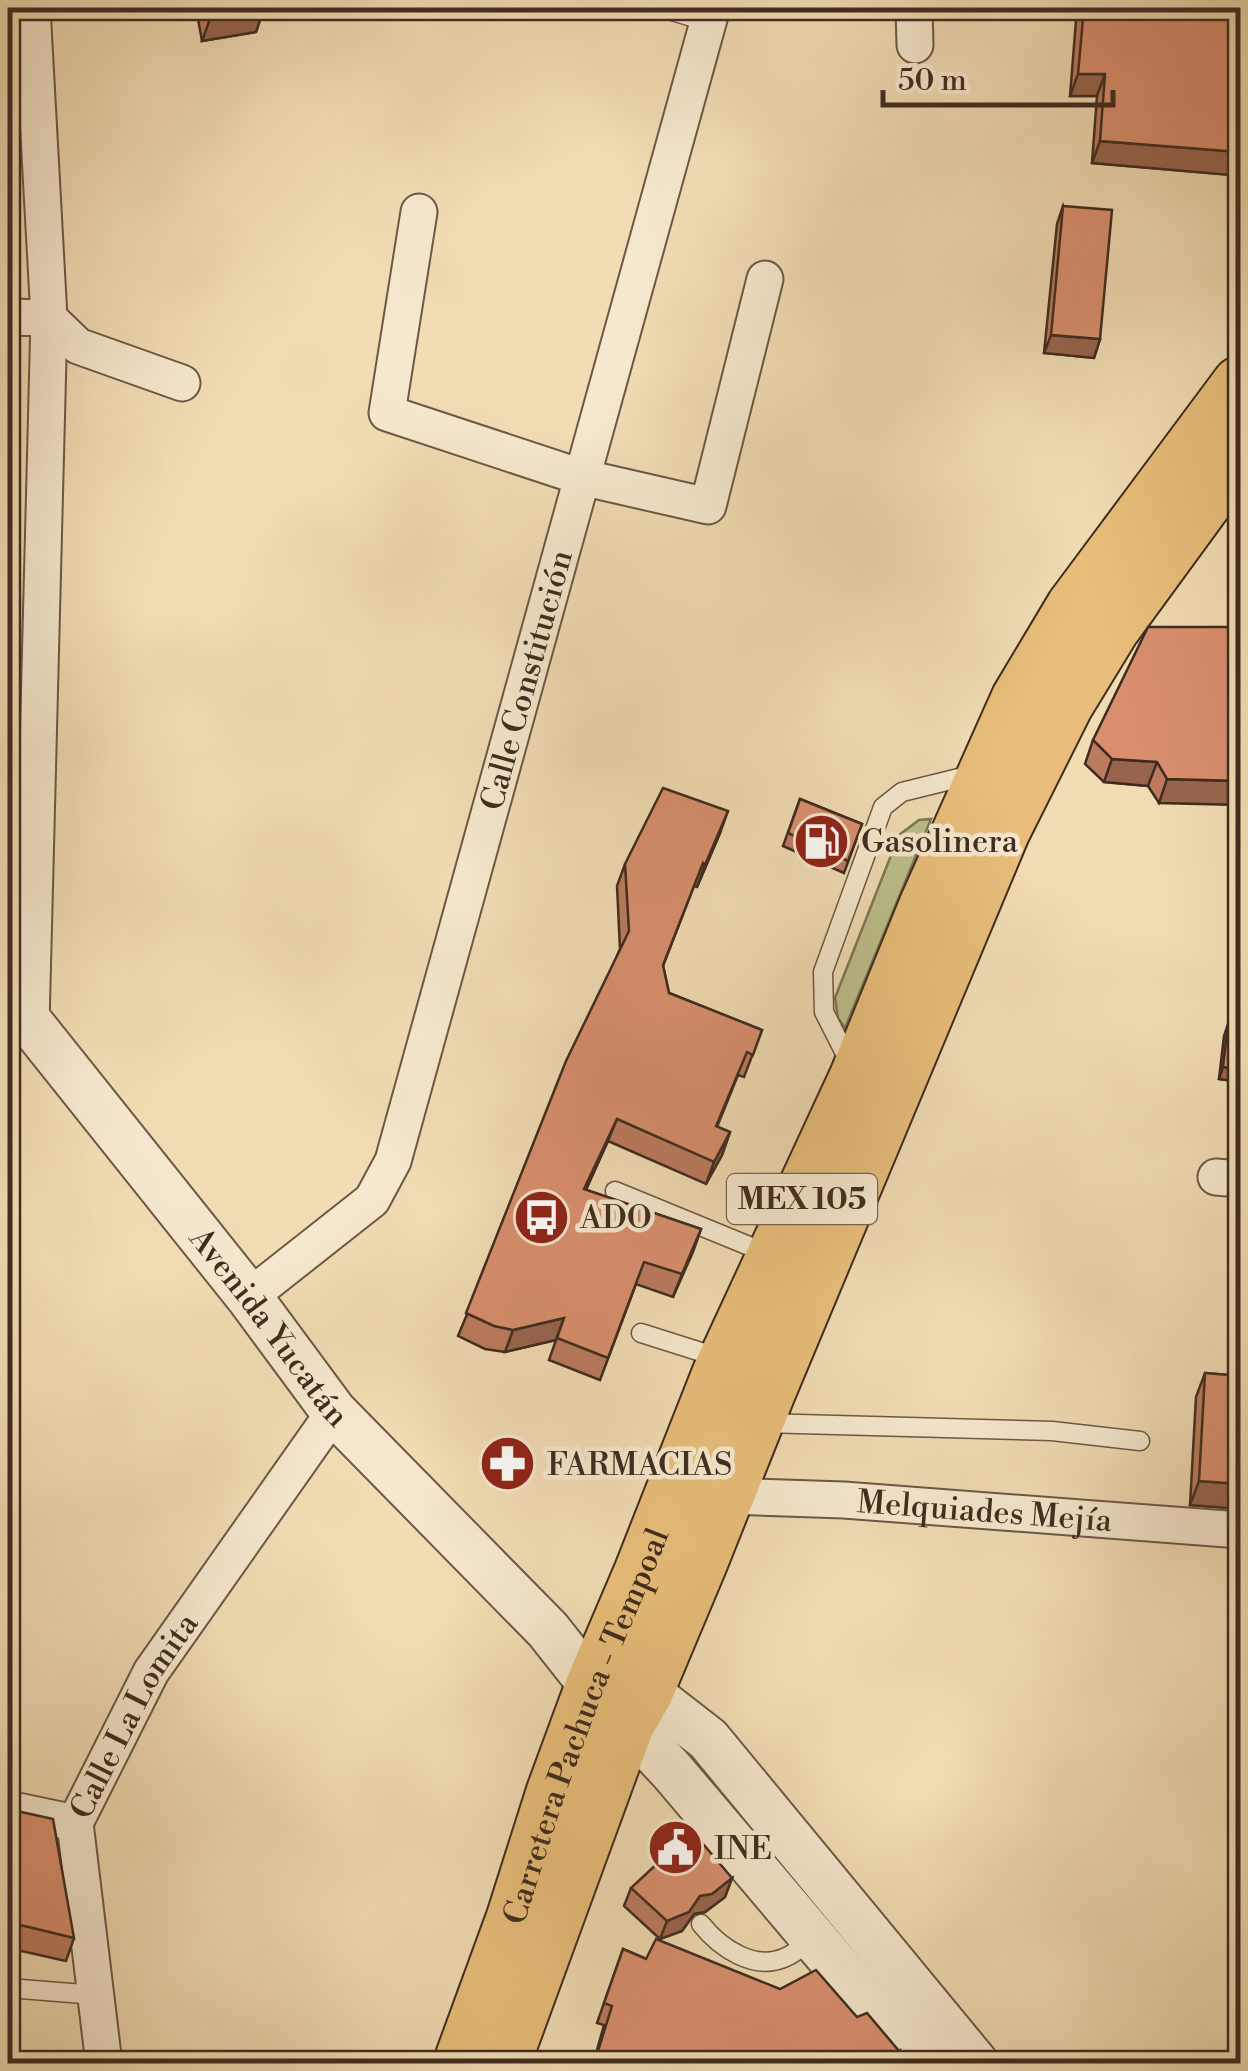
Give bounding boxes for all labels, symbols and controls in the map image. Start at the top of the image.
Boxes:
scale bar [883,45,1113,107]
text: 50 m [898,62,967,100]
street label: Calle Constitución [472,546,582,815]
fuel station icon: Gasolinera [792,811,852,871]
place label: Gasolinera [861,822,1019,862]
road number: MEX 105 [727,1174,877,1224]
bus stop icon: ADO [511,1187,571,1247]
place label: ADO [579,1198,652,1238]
street label: Avenida Yucatán [180,1219,357,1436]
pharmacy icon: FARMACIAS [478,1434,538,1494]
place label: FARMACIAS [547,1445,732,1485]
street label: Melquiades Mejía [856,1482,1114,1541]
street label: Carretera Pachuca - Tempoal [495,1522,678,1929]
street label: Calle La Lomita [61,1605,208,1826]
public building icon: INE [645,1818,705,1878]
place label: INE [714,1829,772,1869]

